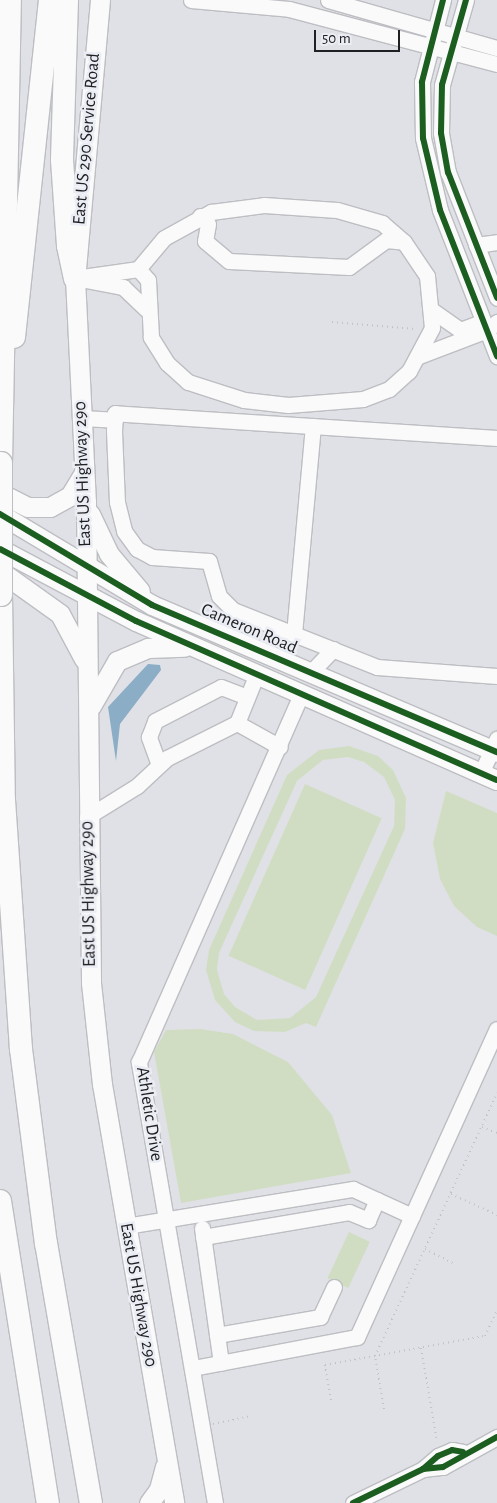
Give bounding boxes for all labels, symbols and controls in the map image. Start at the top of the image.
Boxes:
scale bar [317,20,403,52]
text: 50 m [322,31,351,46]
street label: East US 290 Service Road [69,52,105,226]
street label: East US Highway 290 [70,401,96,547]
street label: Cameron Road [198,599,300,659]
street label: East US Highway 290 [77,821,101,967]
street label: Athletic Drive [131,1065,167,1163]
street label: East US Highway 290 [115,1221,161,1369]

